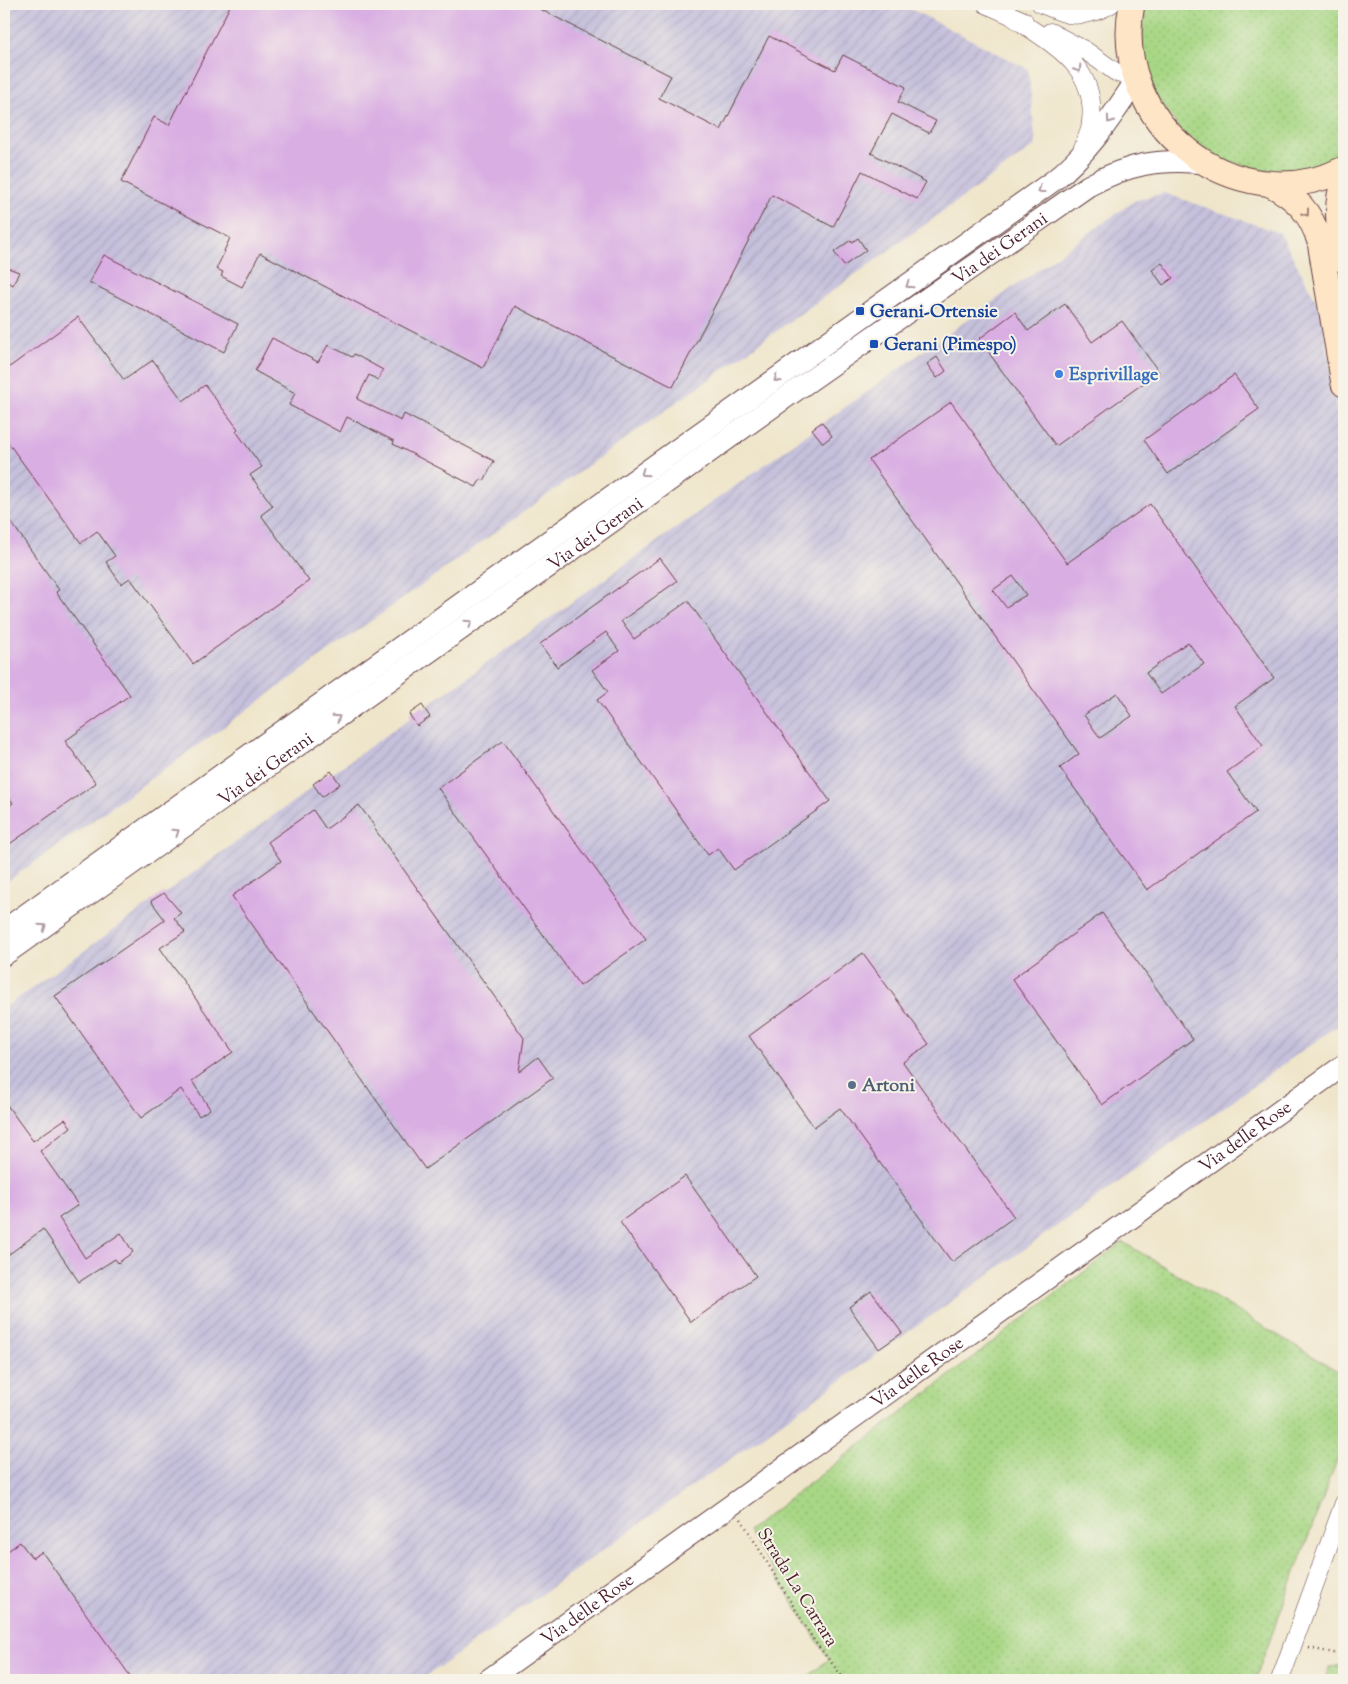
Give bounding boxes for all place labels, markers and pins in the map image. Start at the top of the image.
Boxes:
place label: Gerani-Ortensie [870,300,998,326]
marker: Gerani-Ortensie [854,305,866,317]
place label: Gerani (Pimespo) [884,333,1017,359]
marker: Gerani (Pimespo) [868,338,880,350]
place label: Esprivillage [1069,363,1159,389]
marker: Esprivillage [1053,368,1065,380]
place label: Artoni [862,1074,916,1100]
marker: Artoni [846,1079,858,1091]

